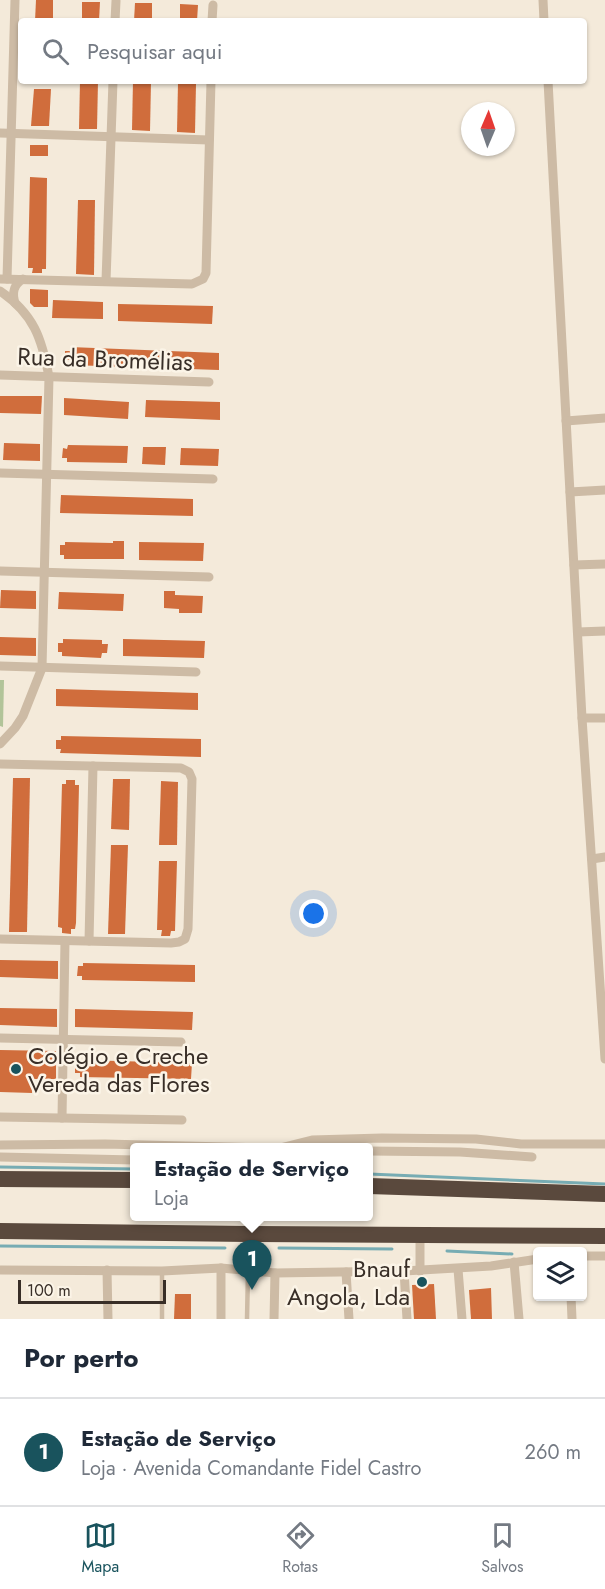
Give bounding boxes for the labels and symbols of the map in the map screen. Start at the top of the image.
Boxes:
north arrow [461,102,515,156]
street label: Rua da Bromélias [17,338,193,380]
your location [299,899,328,928]
place label: Colégio e Creche Vereda das Flores [28,1038,210,1101]
marker: Colégio e Creche Vereda das Flores [9,1062,23,1076]
pin: 1 [232,1240,272,1290]
place label: Bnauf Angola, Lda [287,1251,411,1314]
marker: Bnauf Angola, Lda [415,1275,429,1289]
scale bar [18,1277,166,1304]

